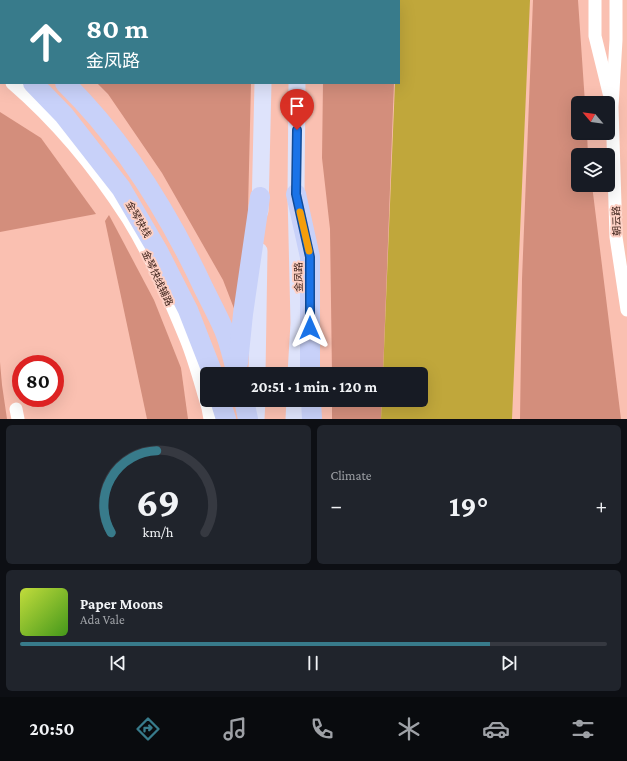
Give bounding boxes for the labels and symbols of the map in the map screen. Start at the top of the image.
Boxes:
pin [280,89,314,130]
north arrow [571,96,615,140]
street label: 金琴快线 [124,199,153,239]
street label: 朝云路 [610,206,623,236]
street label: 金琴快线辅路 [140,249,175,308]
street label: 金凤路 [293,262,304,292]
position arrow [289,307,331,349]
speed limit sign: 80 [12,355,64,407]

